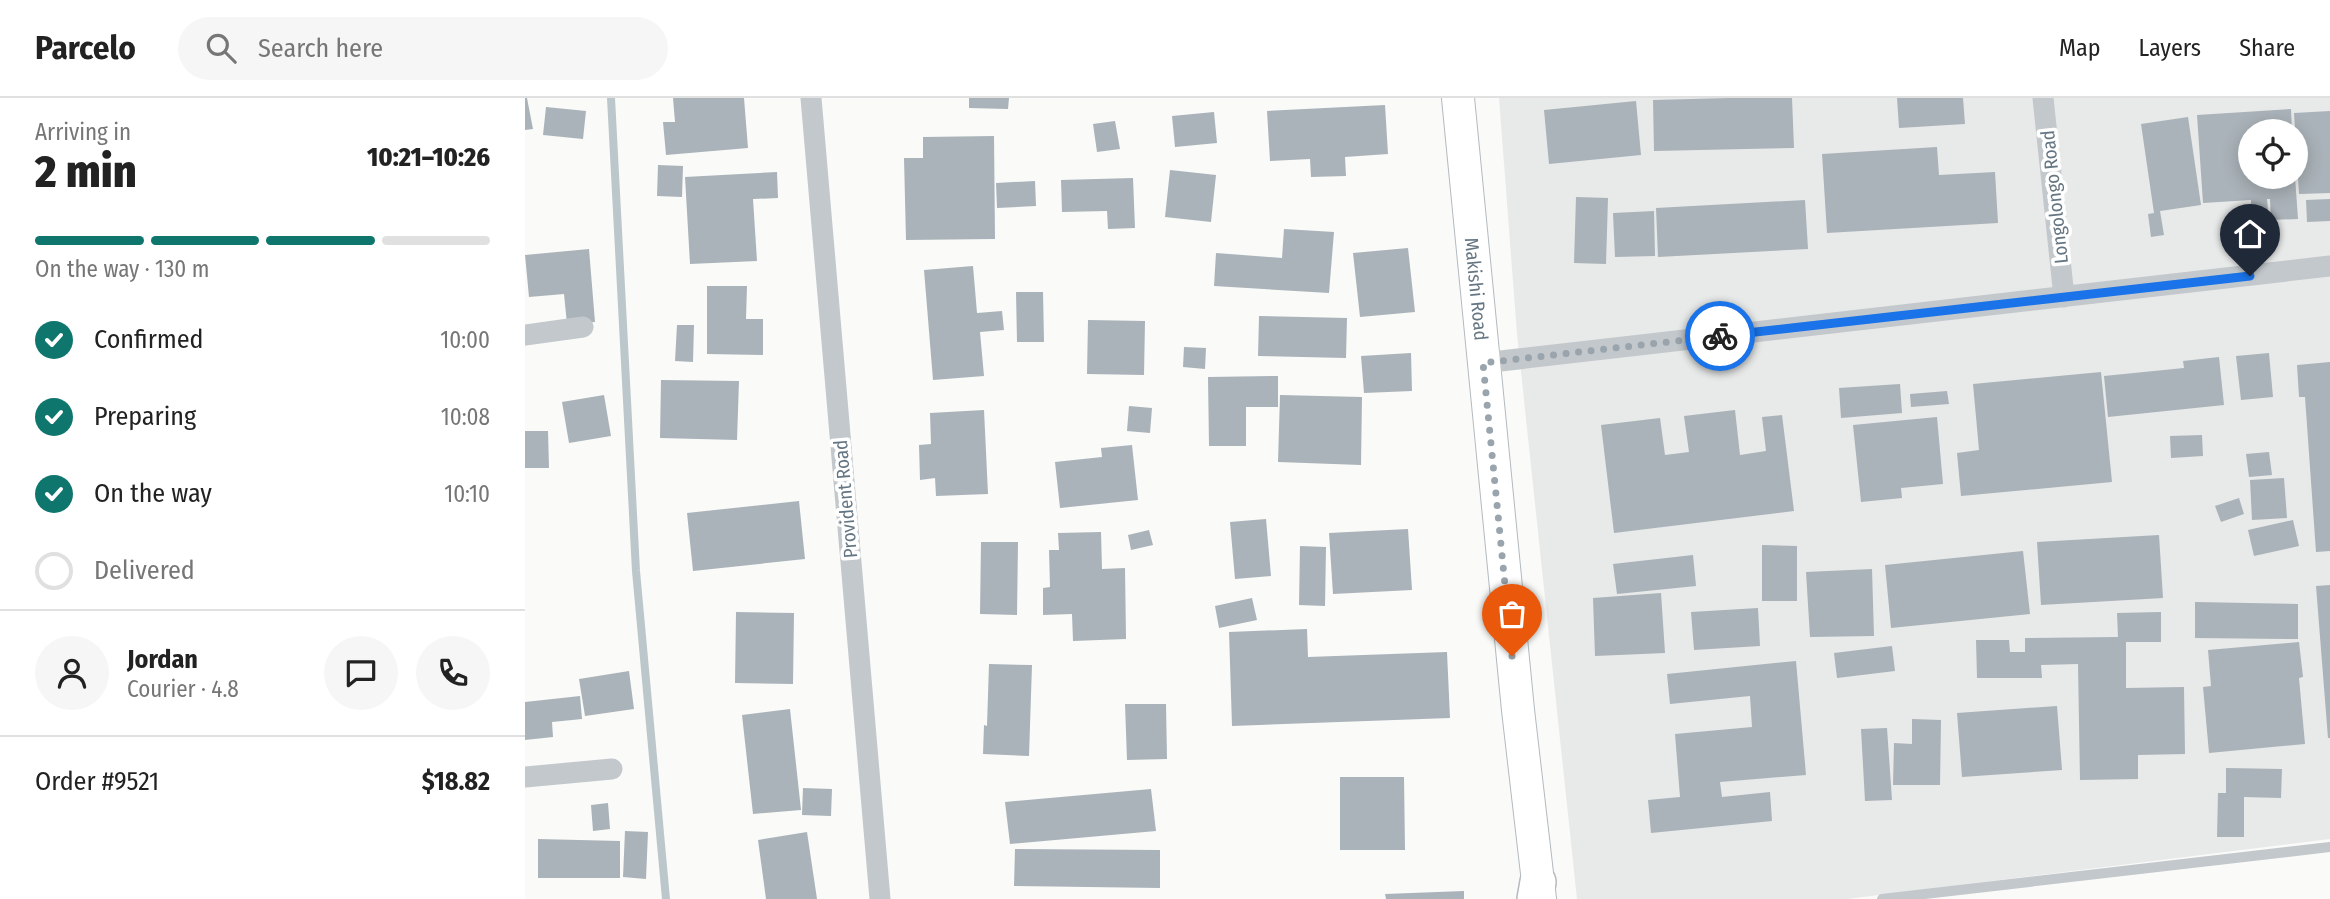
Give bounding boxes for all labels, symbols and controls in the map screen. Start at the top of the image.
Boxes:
search box [178,17,668,80]
text: Parcelo [35,28,136,68]
icon: search [202,29,240,67]
text: Search here [258,33,383,64]
text: Map [2059,34,2101,62]
text: Layers [2139,34,2201,62]
text: Share [2239,34,2295,62]
text: Arriving in [35,118,131,146]
map controls [2238,119,2308,189]
button: locate [2238,119,2308,189]
street label: Longolongo Road [2036,129,2073,265]
text: 10:21–10:26 [367,142,490,173]
text: 2 min [35,144,137,199]
pin [2220,204,2280,276]
icon: home [2231,215,2269,253]
street label: Makishi Road [1460,237,1493,342]
text: On the way · 130 m [35,255,209,283]
courier [1685,301,1755,371]
icon: bike [1701,317,1739,355]
icon: check [35,321,73,359]
text: Confirmed [94,324,204,355]
text: 10:00 [440,326,490,354]
icon: check [35,398,73,436]
text: Preparing [94,401,196,432]
text: 10:08 [441,403,490,431]
street label: Provident Road [829,439,862,559]
icon: check [35,475,73,513]
text: On the way [94,478,212,509]
text: 10:10 [444,480,490,508]
text: Delivered [94,555,195,586]
pin [1482,584,1542,656]
icon: bag [1493,595,1531,633]
button: person [35,636,109,710]
button: chat [324,636,398,710]
button: phone [416,636,490,710]
text: Jordan [127,644,198,675]
text: Courier · 4.8 [127,675,239,703]
text: Order #9521 [35,766,159,797]
text: $18.82 [422,766,490,797]

